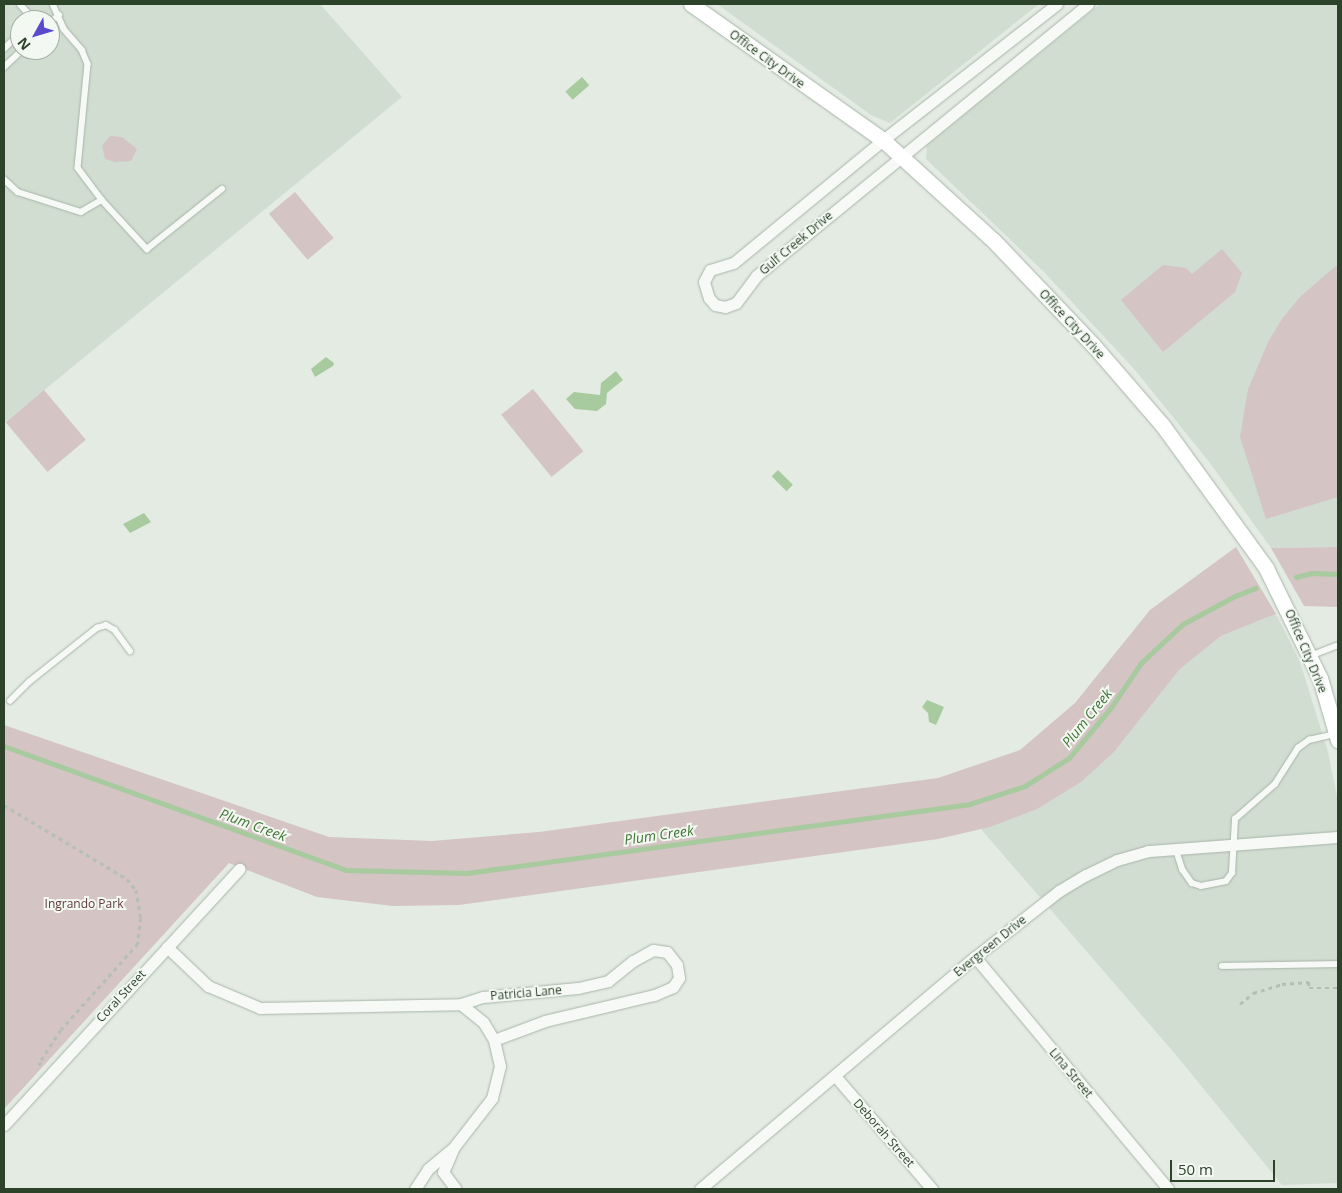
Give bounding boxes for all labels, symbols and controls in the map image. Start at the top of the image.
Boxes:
north arrow [10,10,60,60]
street label: Office City Drive [727,27,807,91]
text: N [13,34,35,55]
street label: Gulf Creek Drive [757,208,835,278]
street label: Office City Drive [1036,286,1108,362]
street label: Office City Drive [1282,607,1330,695]
water label: Plum Creek [1058,686,1116,750]
water label: Plum Creek [217,805,289,845]
water label: Plum Creek [623,822,695,848]
park label: Ingrando Park [45,897,123,911]
street label: Evergreen Drive [951,912,1029,980]
street label: Coral Street [93,967,149,1025]
street label: Patricia Lane [490,983,562,1003]
street label: Lina Street [1046,1045,1096,1101]
street label: Deborah Street [850,1096,918,1170]
scale bar [1172,1150,1277,1182]
text: 50 m [1178,1159,1213,1179]

